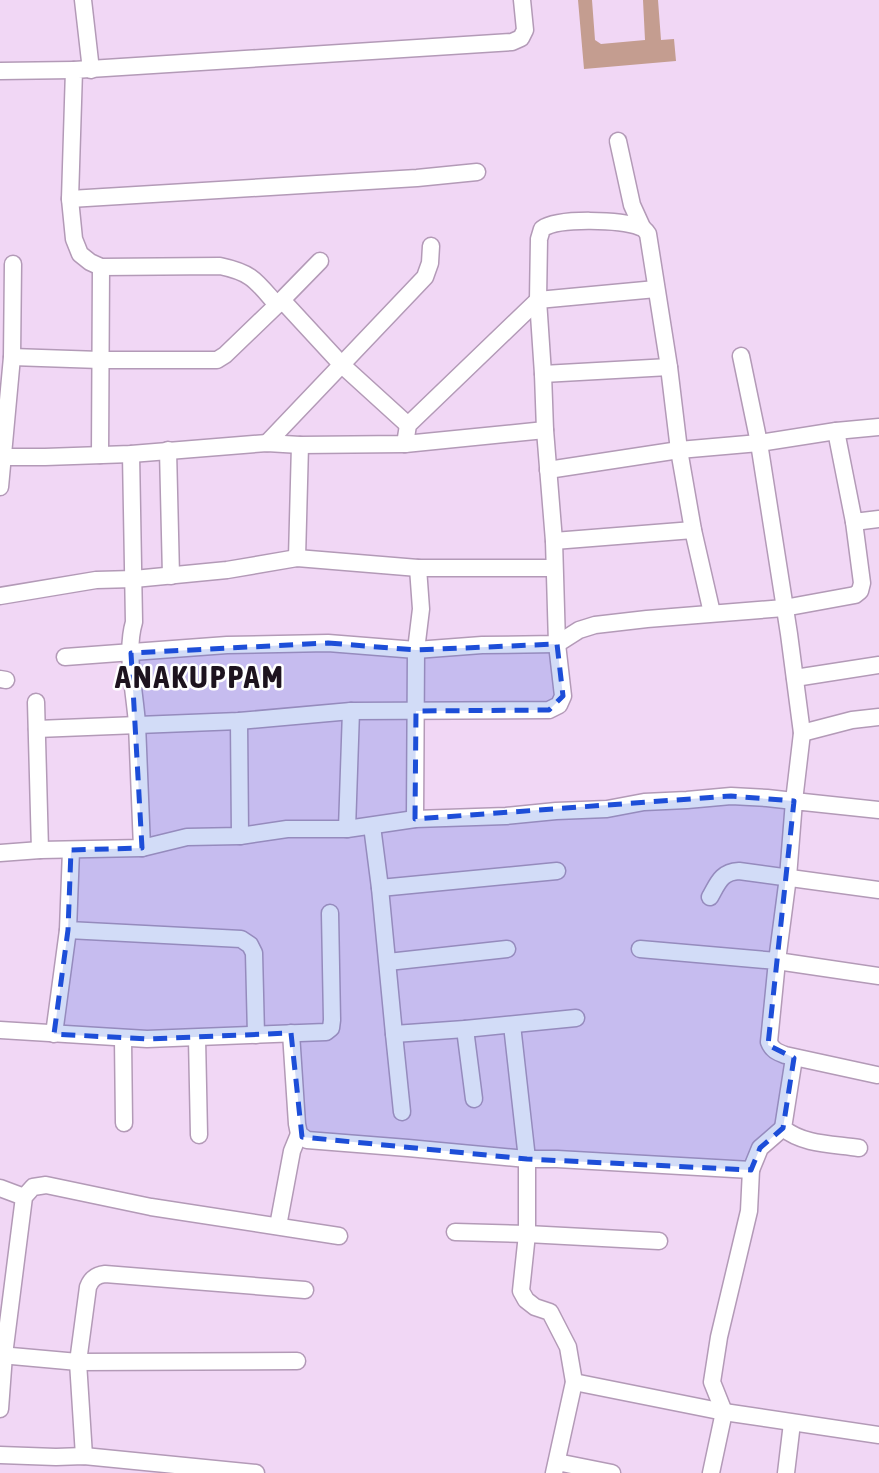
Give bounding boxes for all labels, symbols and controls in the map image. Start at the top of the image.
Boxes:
district label: ANAKUPPAM [114,658,285,695]

